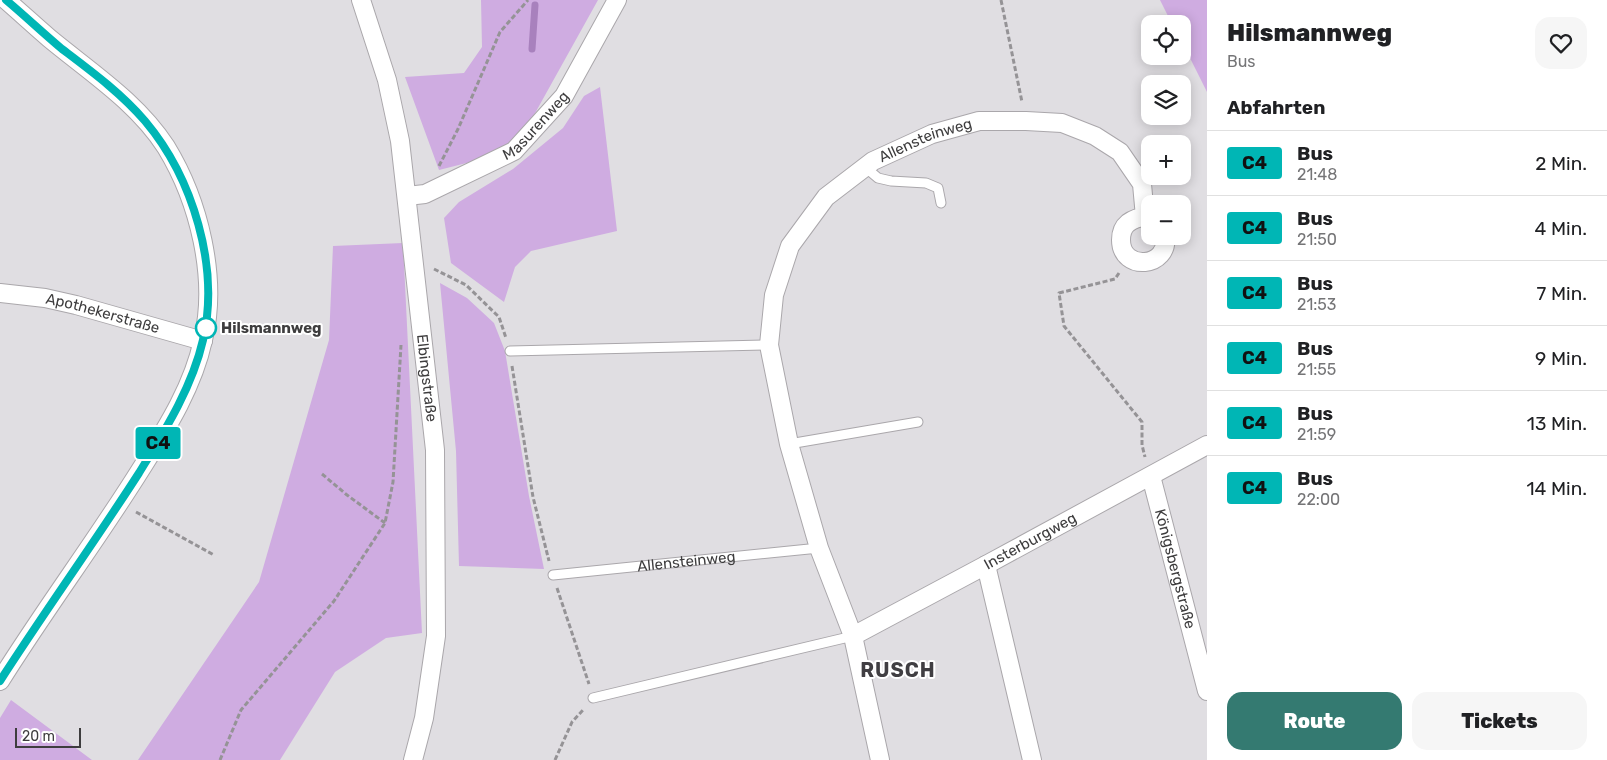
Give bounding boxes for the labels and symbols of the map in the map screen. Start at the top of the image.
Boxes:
street label: Masurenweg [500,88,573,164]
street label: Allensteinweg [876,114,974,166]
street label: Apothekerstraße [44,289,162,337]
marker: Hilsmannweg [195,317,217,339]
place label: Hilsmannweg [221,319,322,337]
street label: Elbingstraße [413,333,441,423]
line badge: C4 [136,427,180,459]
street label: Königsbergstraße [1151,507,1199,631]
street label: Insterburgweg [981,509,1079,573]
street label: Allensteinweg [636,548,736,575]
district label: RUSCH [860,658,936,682]
scale bar [15,725,81,748]

